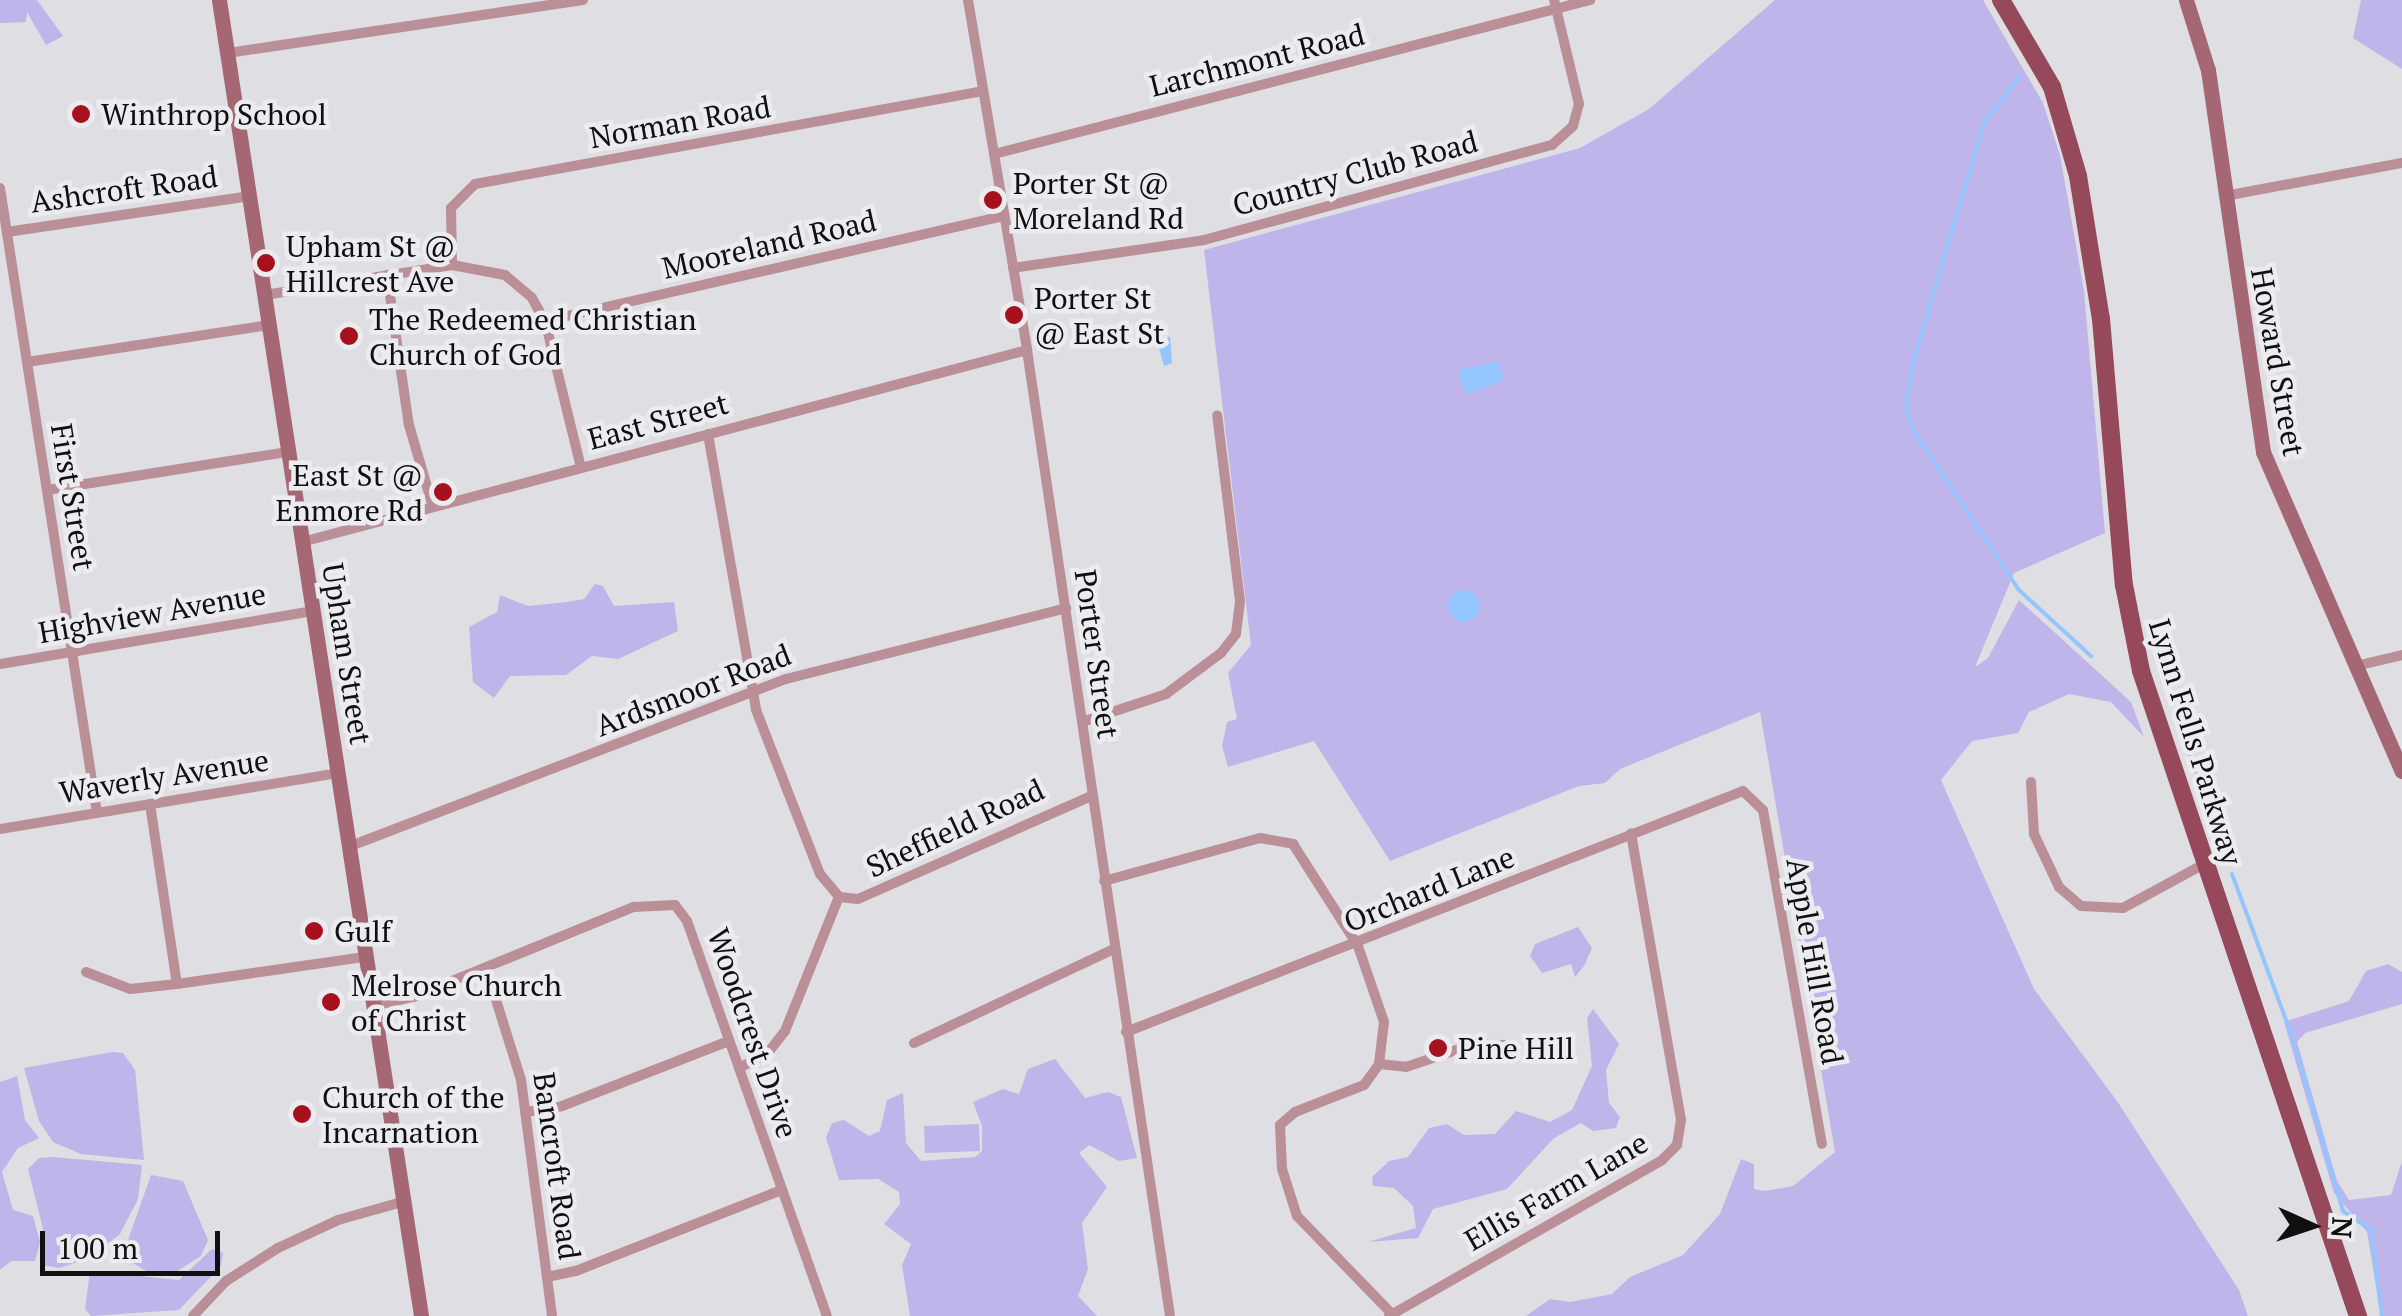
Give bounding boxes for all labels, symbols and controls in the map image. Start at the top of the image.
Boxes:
street label: Larchmont Road [1146,16,1368,104]
street label: Norman Road [587,88,773,156]
place label: Winthrop School [101,96,327,132]
marker: Winthrop School [70,103,92,125]
street label: Country Club Road [1229,123,1481,223]
street label: Ashcroft Road [28,158,220,220]
place label: Porter St @ Moreland Rd [1013,165,1184,236]
marker: Porter St @ Moreland Rd [982,189,1004,211]
street label: Mooreland Road [658,202,880,286]
place label: Upham St @ Hillcrest Ave [286,228,455,298]
marker: Upham St @ Hillcrest Ave [255,252,277,274]
street label: Howard Street [2244,265,2312,459]
place label: Porter St @ East St [1034,280,1164,350]
place label: The Redeemed Christian Church of God [369,301,697,372]
marker: Porter St @ East St [1003,304,1025,326]
marker: The Redeemed Christian Church of God [338,325,360,347]
street label: East Street [584,385,732,457]
street label: First Street [44,421,102,573]
place label: East St @ Enmore Rd [276,457,423,528]
marker: East St @ Enmore Rd [432,481,454,503]
street label: Upham Street [315,561,379,747]
street label: Porter Street [1067,567,1127,741]
street label: Highview Avenue [35,575,269,651]
street label: Lynn Fells Parkway [2142,615,2250,869]
street label: Ardsmoor Road [590,636,796,744]
street label: Waverly Avenue [56,742,272,810]
street label: Sheffield Road [860,771,1050,885]
street label: Orchard Lane [1339,839,1519,939]
street label: Apple Hill Road [1779,855,1851,1067]
place label: Gulf [334,913,391,949]
marker: Gulf [303,920,325,942]
street label: Woodcrest Drive [700,923,806,1143]
place label: Melrose Church of Christ [351,967,562,1038]
marker: Melrose Church of Christ [320,991,342,1013]
place label: Pine Hill [1458,1030,1574,1066]
marker: Pine Hill [1427,1037,1449,1059]
street label: Bancroft Road [526,1070,588,1262]
place label: Church of the Incarnation [322,1079,505,1150]
marker: Church of the Incarnation [291,1103,313,1125]
street label: Ellis Farm Lane [1458,1124,1654,1258]
north arrow [2262,1176,2362,1276]
scale bar [45,1211,225,1273]
text: N [2323,1216,2361,1239]
text: 100 m [57,1228,138,1268]

